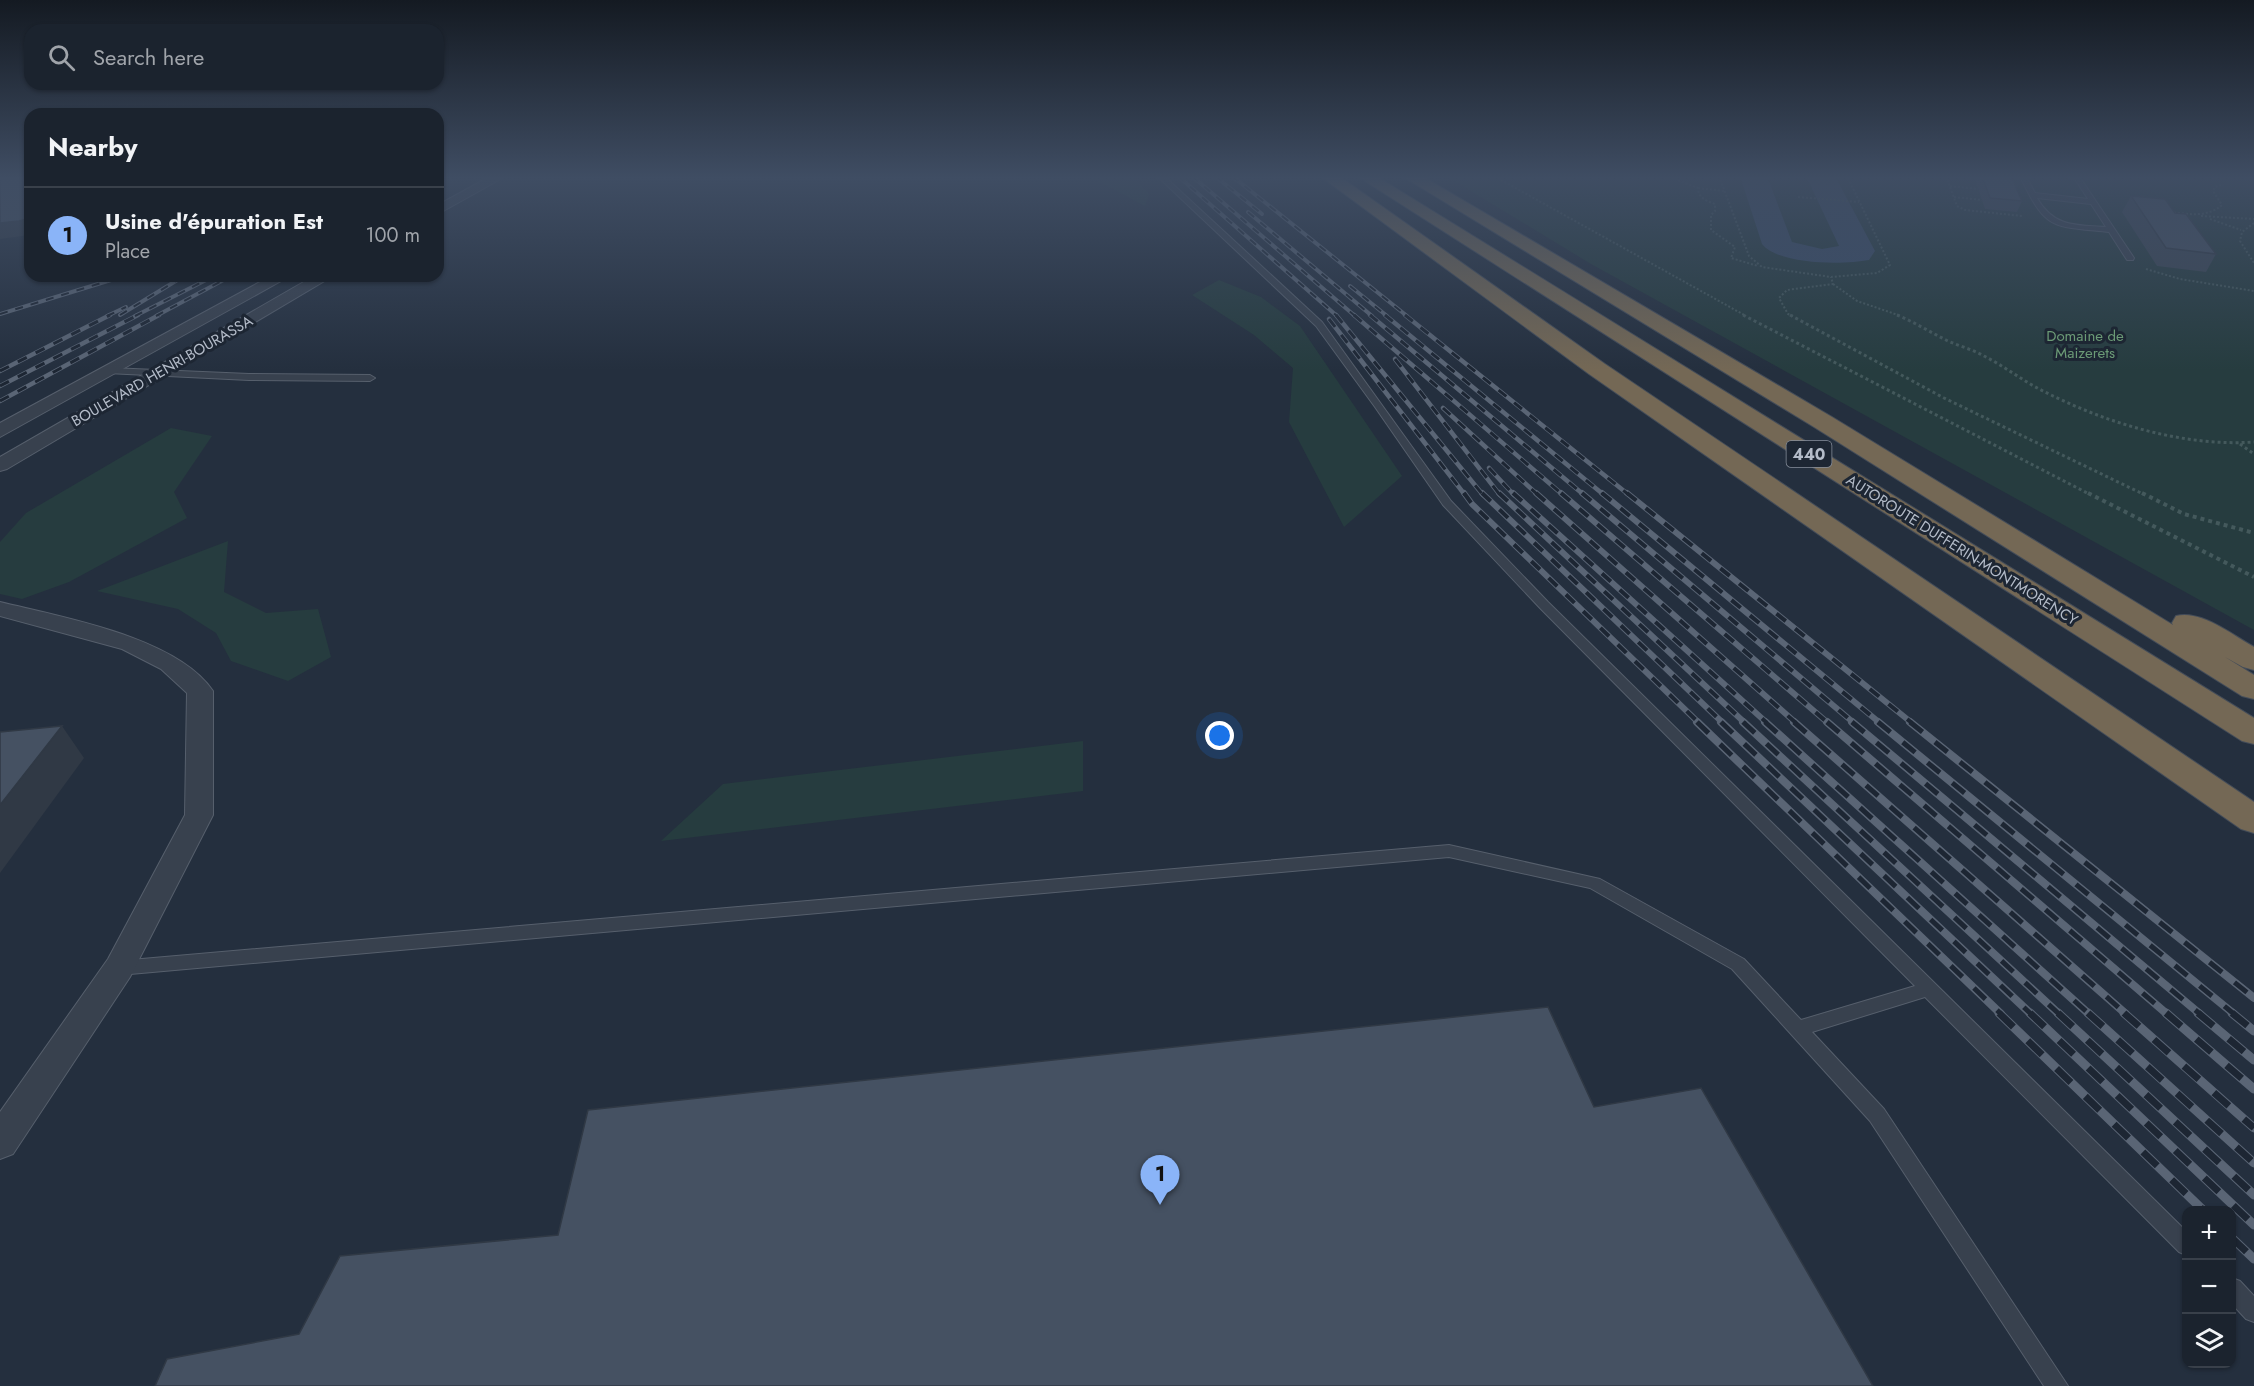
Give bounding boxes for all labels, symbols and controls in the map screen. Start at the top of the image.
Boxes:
search box [24,24,444,90]
icon: search [45,41,78,74]
text: Search here [93,41,204,73]
text: Nearby [48,128,137,166]
text: Usine d'épuration Est [105,205,323,237]
text: 1 [62,221,73,250]
text: 100 m [365,221,420,250]
text: Place [105,237,150,266]
street label: BOULEVARD HENRI-BOURASSA [67,310,257,432]
park label: Domaine de Maizerets [2046,325,2124,364]
road number: 440 [1786,441,1832,467]
street label: AUTOROUTE DUFFERIN-MONTMORENCY [1842,469,2083,631]
your location [1205,721,1234,750]
pin: 1 [1140,1156,1180,1205]
map controls [2182,1206,2236,1368]
button: + [2182,1206,2236,1260]
button: − [2182,1260,2236,1314]
button: layers [2182,1314,2236,1368]

